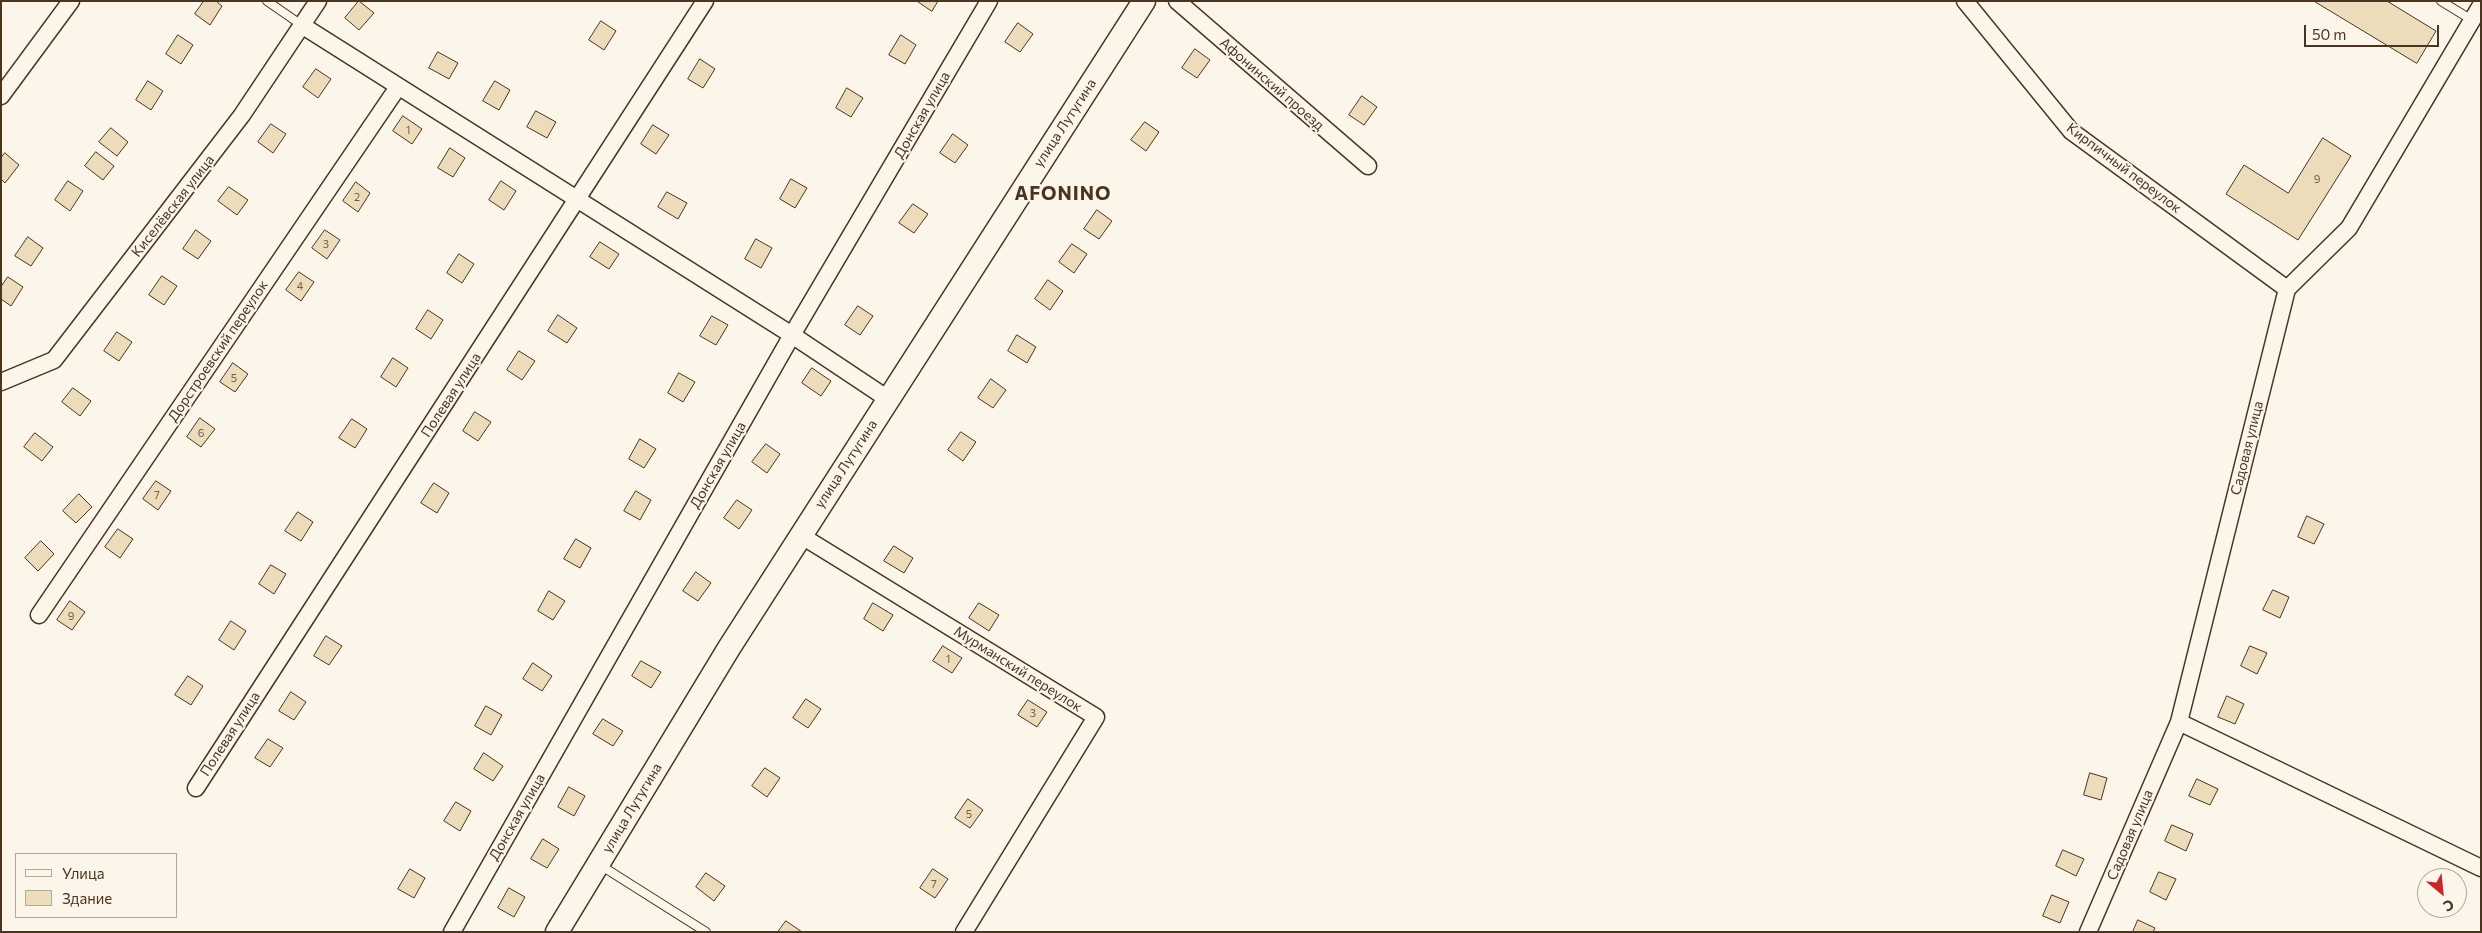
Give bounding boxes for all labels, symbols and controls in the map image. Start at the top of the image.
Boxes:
scale bar [2307,15,2442,47]
text: 50 m [2312,25,2346,43]
street label: Афонинский проезд [1216,34,1328,134]
street label: Донская улица [890,69,954,161]
street label: улица Лутугина [1030,76,1100,170]
street label: Кирпичный переулок [2063,119,2185,217]
house number: 1 [406,123,410,137]
street label: Киселёвская улица [128,152,218,260]
house number: 9 [2314,172,2320,186]
district label: AFONINO [1014,183,1112,205]
house number: 2 [354,190,360,204]
house number: 3 [323,237,329,251]
street label: Дорстроевский переулок [164,277,272,425]
house number: 4 [297,279,303,293]
street label: Полевая улица [417,350,485,440]
house number: 5 [231,371,237,385]
street label: Садовая улица [2227,399,2267,497]
street label: улица Лутугина [811,417,881,511]
street label: Донская улица [686,419,750,511]
house number: 6 [198,426,204,440]
house number: 7 [154,488,160,502]
house number: 9 [68,609,74,623]
street label: Мурманский переулок [951,623,1085,715]
house number: 1 [946,652,950,666]
street label: Полевая улица [196,689,264,779]
house number: 3 [1030,706,1036,720]
street label: улица Лутугина [599,760,665,856]
street label: Донская улица [485,771,549,863]
street label: Садовая улица [2103,787,2157,883]
house number: 5 [966,807,972,821]
legend [15,853,178,918]
text: Улица [62,864,104,882]
north arrow [2417,868,2467,918]
house number: 7 [931,877,937,891]
text: Здание [62,889,112,907]
text: С [2441,896,2457,916]

